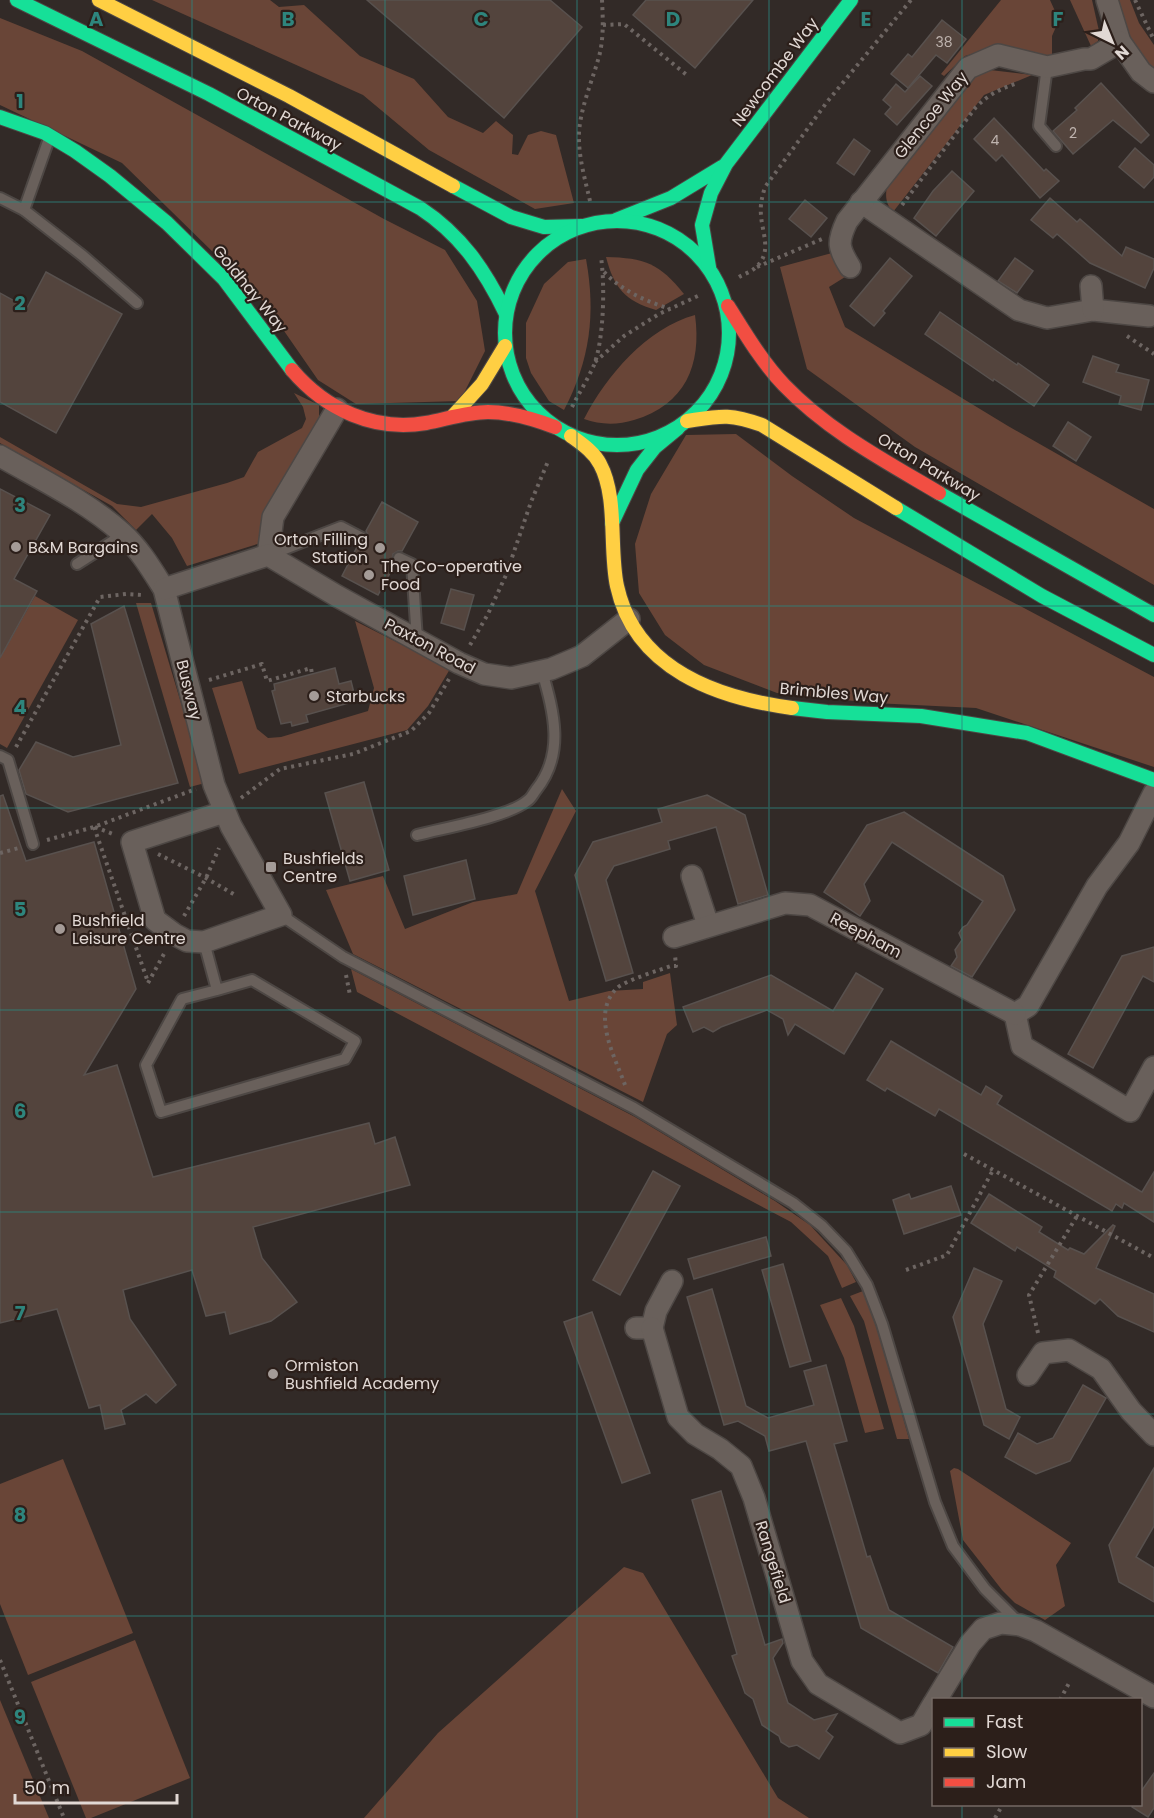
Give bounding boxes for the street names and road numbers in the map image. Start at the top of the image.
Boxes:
street label: Newcombe Way [726,13,824,131]
street label: Glencoe Way [889,67,973,163]
street label: Orton Parkway [232,82,346,156]
street label: Goldhay Way [207,240,293,338]
street label: Orton Parkway [873,427,985,507]
street label: Paxton Road [380,612,480,680]
street label: Busway [170,657,208,723]
street label: Brimbles Way [779,677,889,709]
street label: Reepham [826,907,906,963]
street label: Rangefield [750,1518,796,1606]

